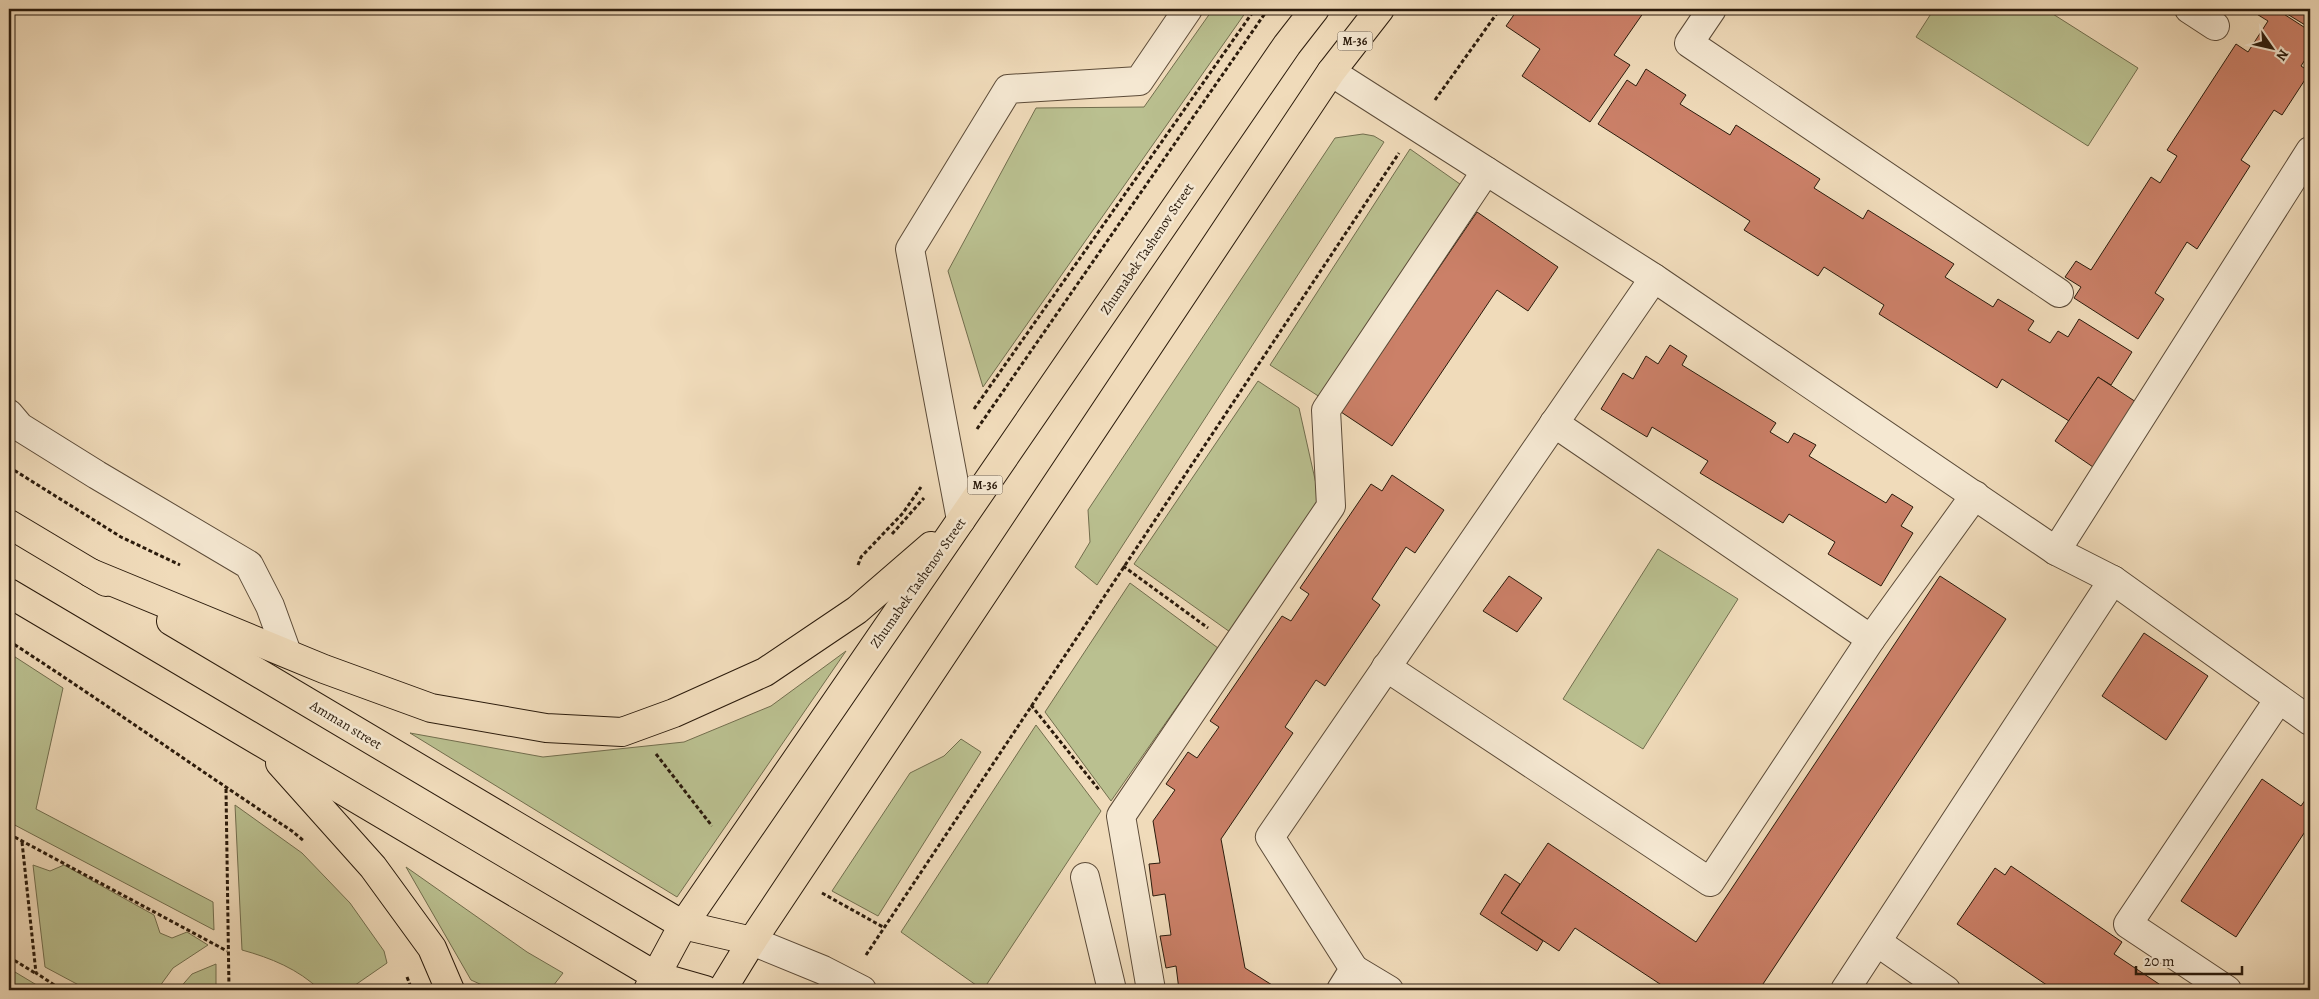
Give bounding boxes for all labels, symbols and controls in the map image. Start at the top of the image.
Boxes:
north arrow [2246,22,2296,72]
road number: M-36 [1338,31,1372,50]
text: N [2272,45,2293,65]
street label: Zhumabek Tashenov Street [1096,179,1198,319]
road number: M-36 [968,476,1002,494]
street label: Zhumabek Tashenov Street [866,514,970,652]
street label: Amman street [306,696,386,754]
scale bar [2136,944,2243,976]
text: 20 m [2144,951,2175,971]

